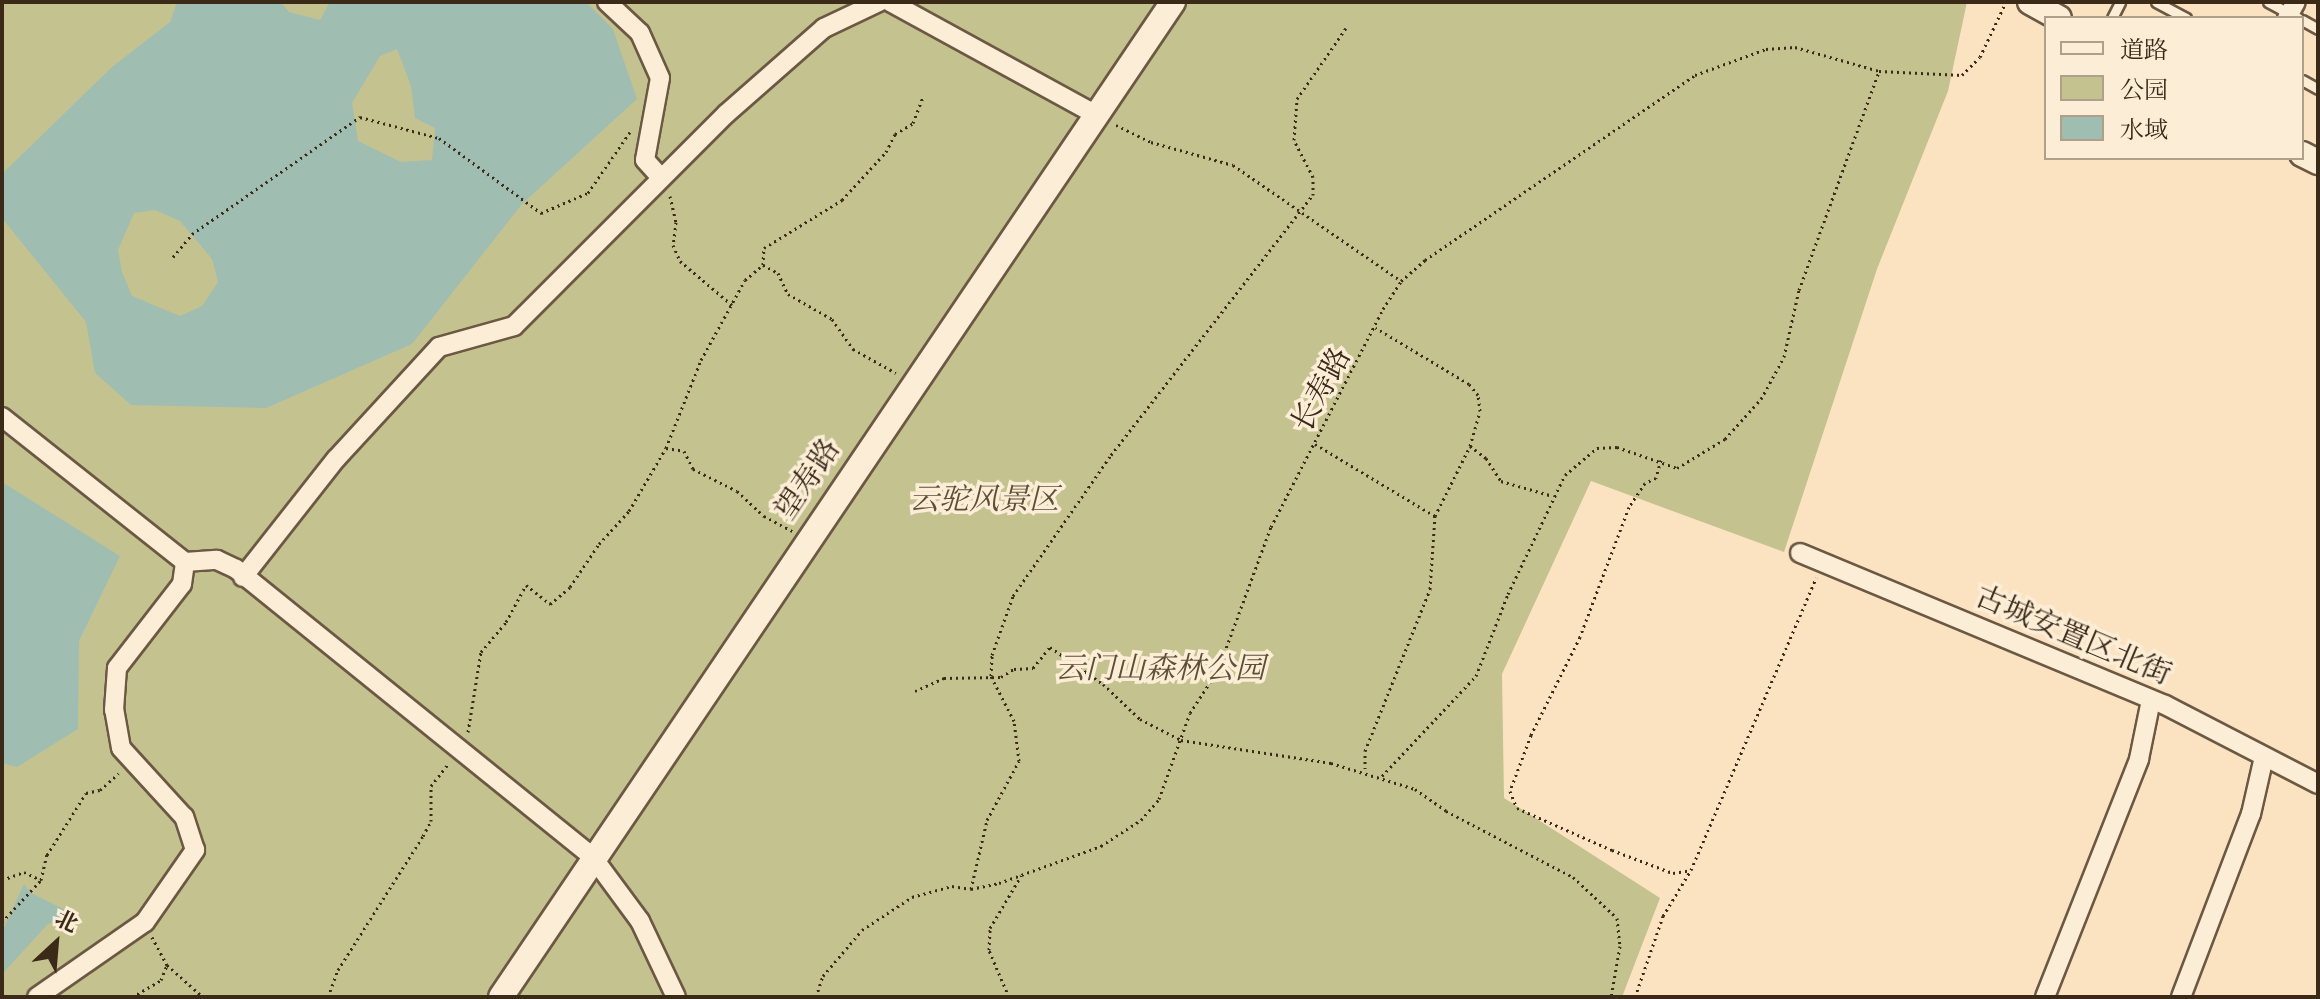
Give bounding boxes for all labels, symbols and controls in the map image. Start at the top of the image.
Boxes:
legend [2044,16,2304,160]
text: 道路 [2120,35,2168,66]
text: 公园 [2120,75,2168,106]
text: 水域 [2120,115,2168,146]
street label: 长寿路 [1285,342,1359,438]
street label: 望寿路 [768,433,848,527]
park label: 云驼风景区 [909,482,1059,518]
street label: 古城安置区北街 [1969,578,2177,694]
park label: 云门山森林公园 [1055,651,1265,687]
north arrow [16,903,96,983]
text: 北 [50,904,83,939]

